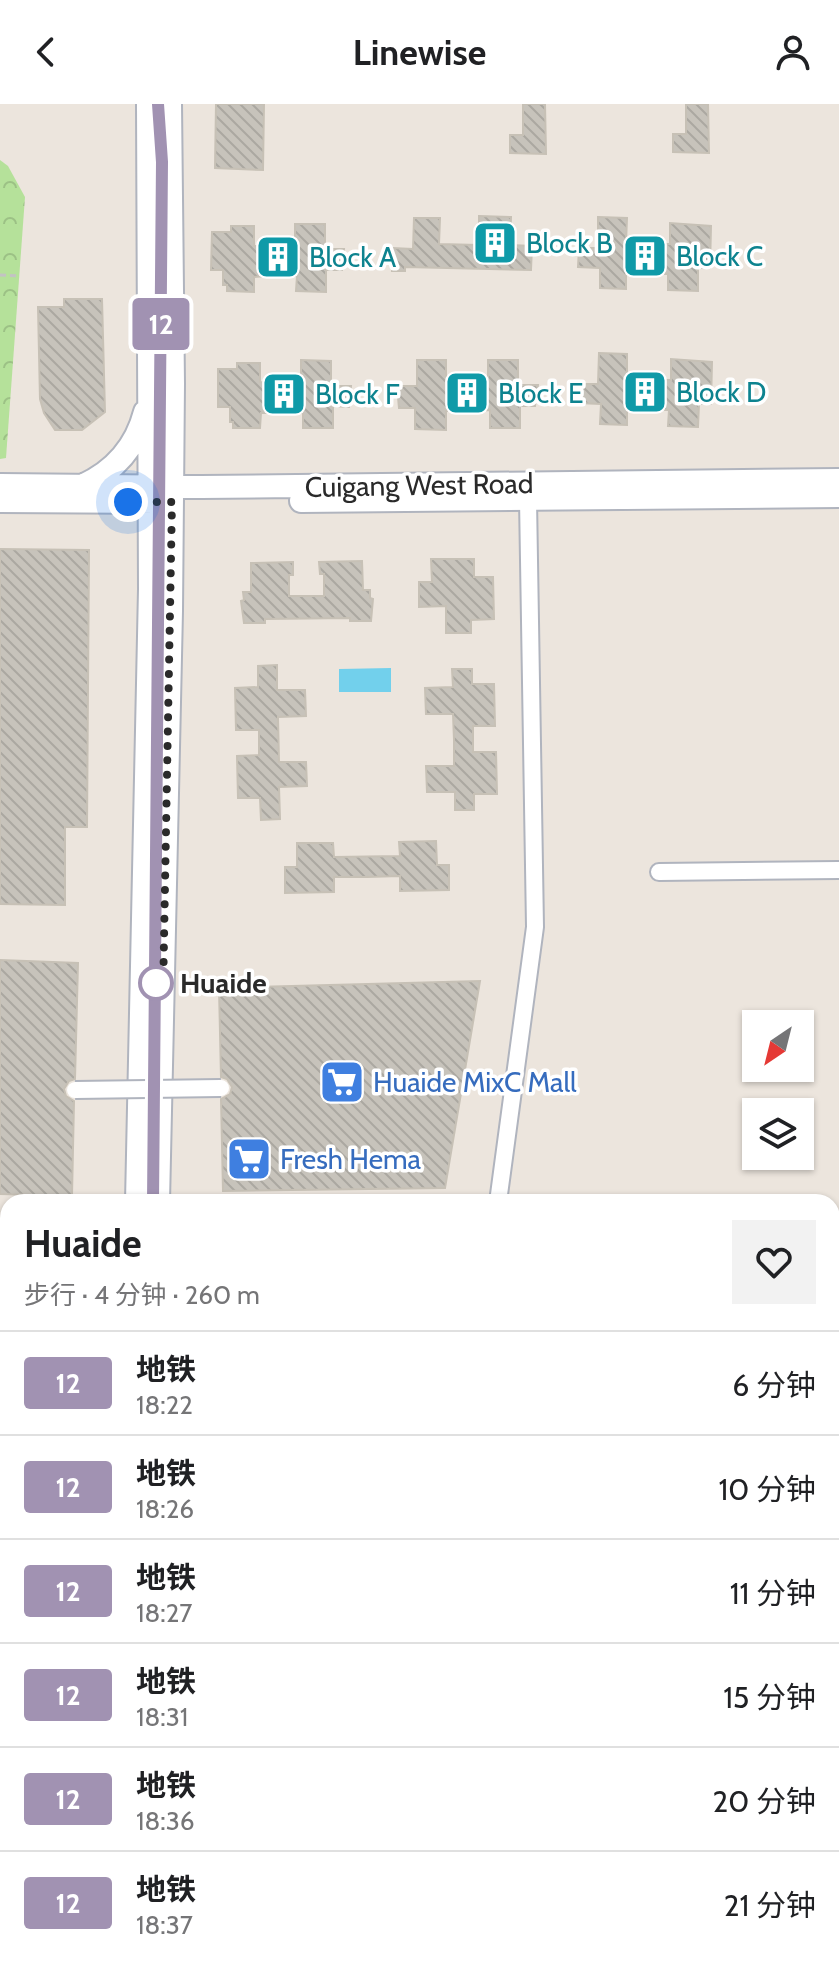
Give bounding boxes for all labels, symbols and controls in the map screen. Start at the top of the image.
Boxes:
icon: back [24,30,68,74]
text: Linewise [353,30,486,74]
icon: person [771,30,815,74]
building icon: Block B [471,219,519,267]
place label: Block B [526,226,613,260]
building icon: Block C [621,232,669,280]
building icon: Block A [254,233,302,281]
place label: Block C [676,239,763,273]
place label: Block A [309,240,397,274]
line badge: 12 [125,298,197,350]
text: 12 [148,307,174,341]
building icon: Block D [621,368,669,416]
building icon: Block E [443,369,491,417]
building icon: Block F [260,370,308,418]
place label: Block D [676,375,766,409]
place label: Block E [498,376,583,410]
place label: Block F [315,377,400,411]
street label: Cuigang West Road [304,466,534,504]
your location [108,482,148,522]
marker: Huaide [139,966,173,1000]
place label: Huaide [180,966,267,1000]
north arrow [742,1010,814,1082]
map controls [742,1010,814,1170]
supermarket icon: Huaide MixC Mall [318,1058,366,1106]
place label: Huaide MixC Mall [373,1065,577,1099]
button: layers [742,1098,814,1170]
supermarket icon: Fresh Hema [225,1135,273,1183]
place label: Fresh Hema [280,1142,422,1176]
text: Huaide [24,1220,142,1267]
button: heart [732,1220,816,1304]
text: 步行 · 4 分钟 · 260 m [24,1279,260,1311]
text: 地铁 [136,1351,196,1388]
text: 12 [55,1366,81,1400]
text: 6 分钟 [732,1367,816,1404]
text: 18:22 [136,1389,193,1421]
text: 地铁 [136,1455,196,1492]
text: 12 [55,1470,81,1504]
text: 10 分钟 [719,1471,816,1508]
text: 18:26 [136,1493,194,1525]
text: 地铁 [136,1559,196,1596]
text: 12 [55,1574,81,1608]
text: 11 分钟 [730,1575,816,1612]
text: 18:27 [136,1597,192,1629]
text: 地铁 [136,1663,196,1700]
text: 12 [55,1678,81,1712]
text: 15 分钟 [723,1679,816,1716]
text: 18:31 [136,1701,188,1733]
text: 地铁 [136,1767,196,1804]
text: 12 [55,1782,81,1816]
text: 20 分钟 [713,1783,816,1820]
text: 18:36 [136,1805,194,1837]
text: 地铁 [136,1871,196,1908]
text: 12 [55,1886,81,1920]
text: 21 分钟 [724,1887,816,1924]
text: 18:37 [136,1909,193,1941]

